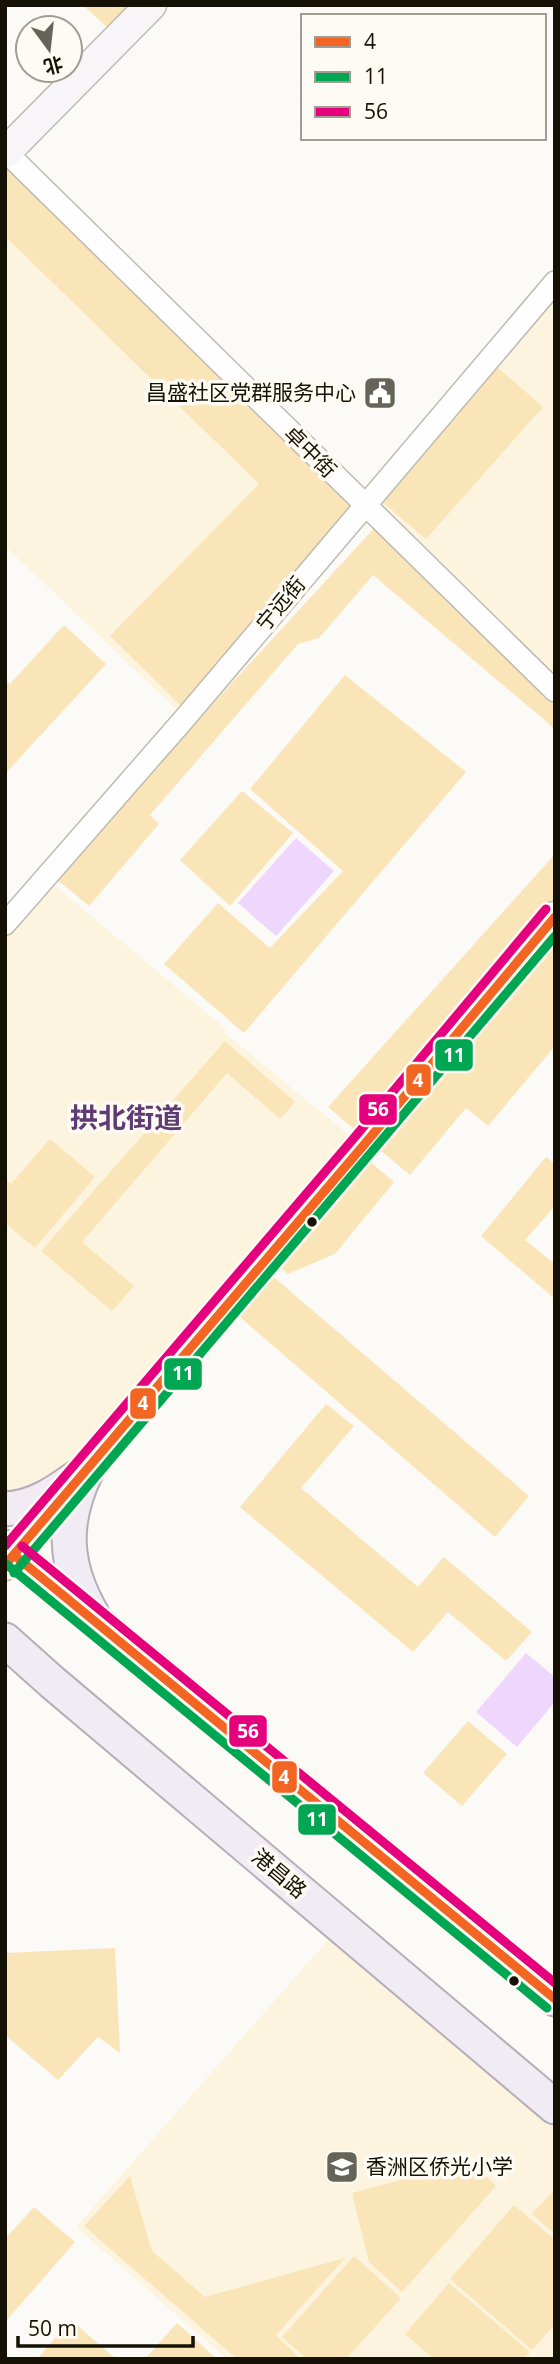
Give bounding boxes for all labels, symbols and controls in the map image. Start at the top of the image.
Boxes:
north arrow [14,14,84,84]
legend [301,14,546,140]
text: 4 [364,27,376,55]
text: 北 [41,50,66,80]
text: 11 [364,62,388,90]
text: 56 [364,97,388,125]
public building icon: 昌盛社区党群服务中心 [361,374,399,412]
place label: 昌盛社区党群服务中心 [146,378,356,406]
street label: 卓中街 [279,419,343,483]
street label: 宁远街 [249,570,311,636]
line badge: 11 [434,1038,474,1072]
text: 11 [443,1042,465,1068]
line badge: 4 [405,1063,432,1097]
text: 4 [413,1067,424,1093]
line badge: 56 [358,1093,398,1126]
text: 56 [367,1096,389,1122]
district label: 拱北街道 [70,1098,182,1136]
unlabelled marker [305,1215,319,1229]
line badge: 11 [163,1357,203,1391]
text: 11 [172,1360,194,1386]
line badge: 4 [129,1387,157,1420]
text: 4 [138,1390,149,1416]
line badge: 56 [228,1714,268,1748]
text: 56 [237,1718,259,1744]
line badge: 4 [271,1760,298,1794]
text: 4 [279,1764,290,1790]
line badge: 11 [297,1803,337,1836]
text: 11 [306,1806,328,1832]
street label: 港昌路 [247,1842,313,1904]
unlabelled marker [507,1974,521,1988]
school or university icon: 香洲区侨光小学 [323,2148,361,2186]
place label: 香洲区侨光小学 [366,2152,513,2180]
scale bar [18,2304,192,2348]
text: 50 m [28,2314,77,2342]

